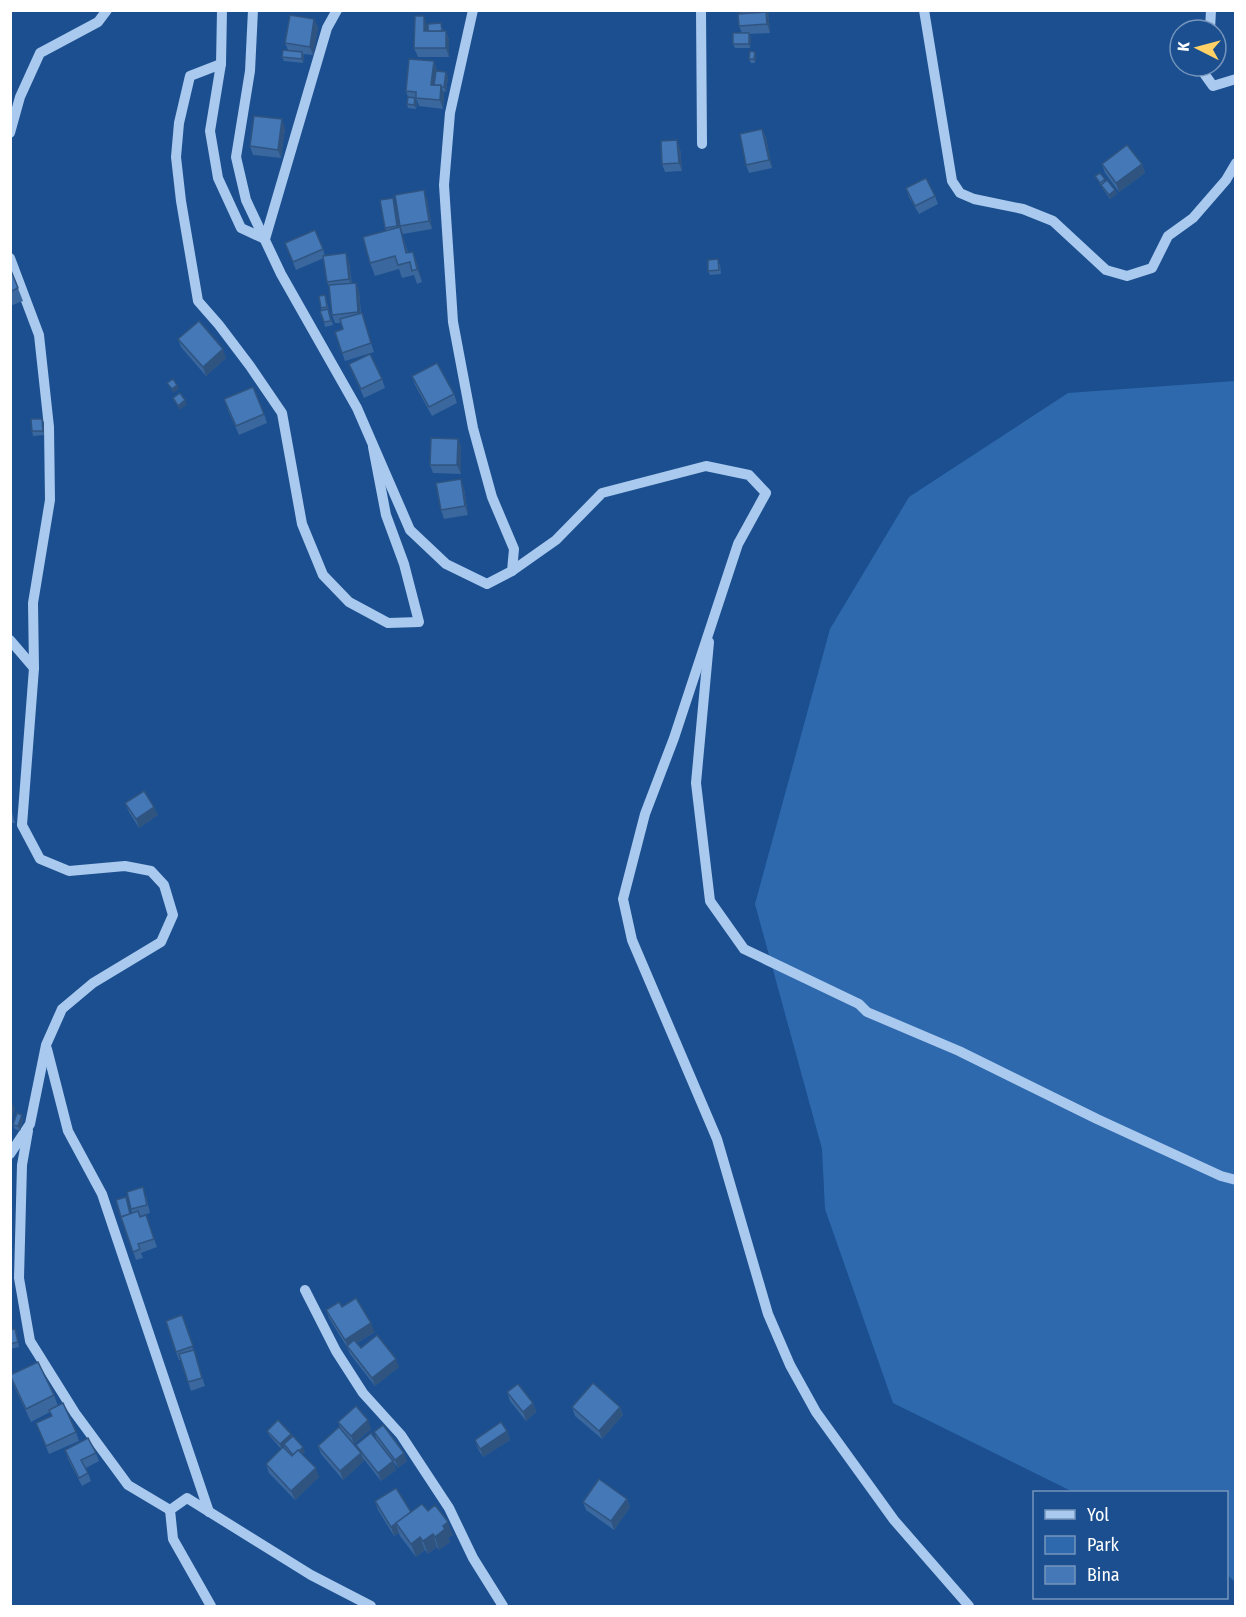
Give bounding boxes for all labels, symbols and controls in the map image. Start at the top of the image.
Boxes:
north arrow [1168,18,1228,78]
text: K [1174,40,1194,52]
legend [1033,1491,1228,1599]
text: Yol [1087,1504,1109,1526]
text: Park [1087,1534,1120,1556]
text: Bina [1087,1564,1120,1586]

